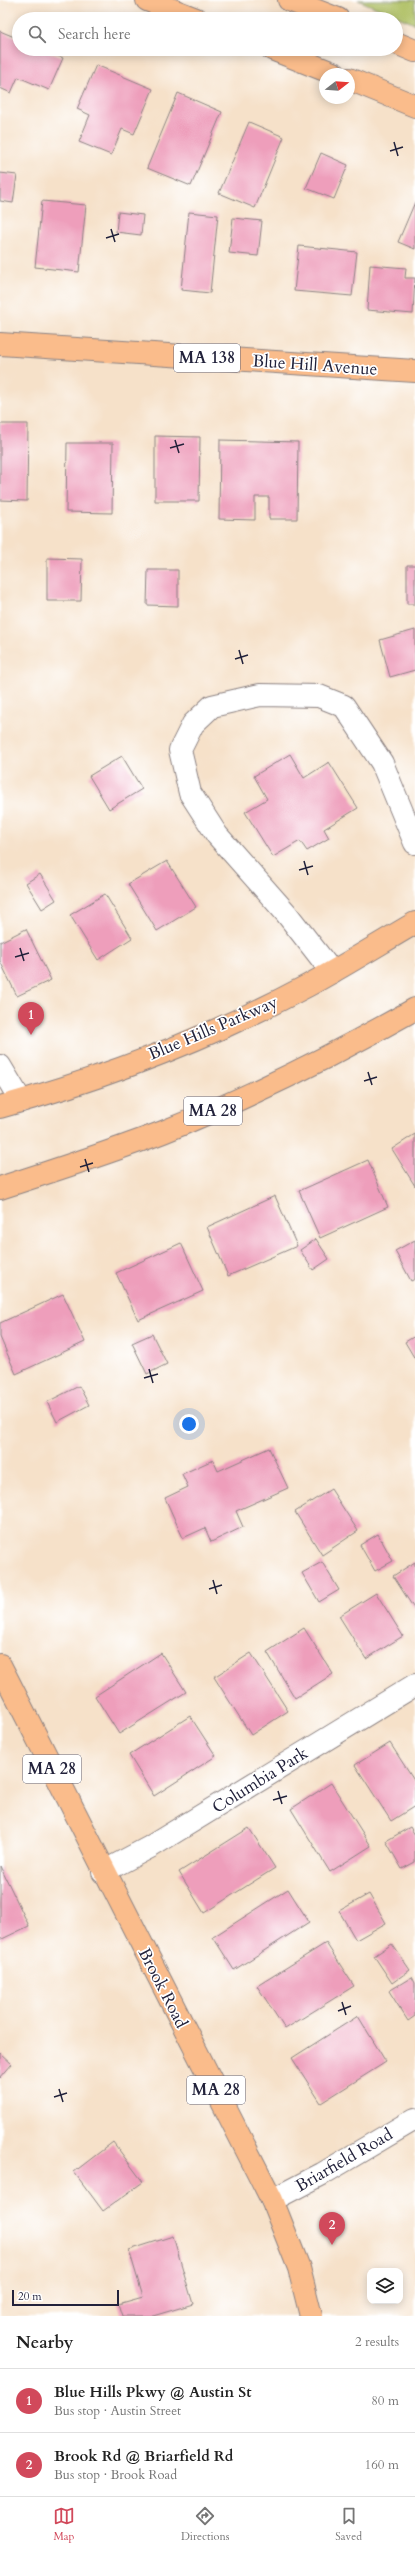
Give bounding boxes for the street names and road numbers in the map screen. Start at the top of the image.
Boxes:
road number: MA 138 [174,344,240,372]
street label: Blue Hill Avenue [252,349,378,381]
street label: Blue Hills Parkway [145,990,281,1066]
road number: MA 28 [184,1097,242,1125]
street label: Columbia Park [208,1741,313,1819]
road number: MA 28 [23,1755,81,1783]
street label: Brook Road [133,1944,193,2032]
road number: MA 28 [187,2076,245,2104]
street label: Briarfield Road [291,2123,397,2197]

